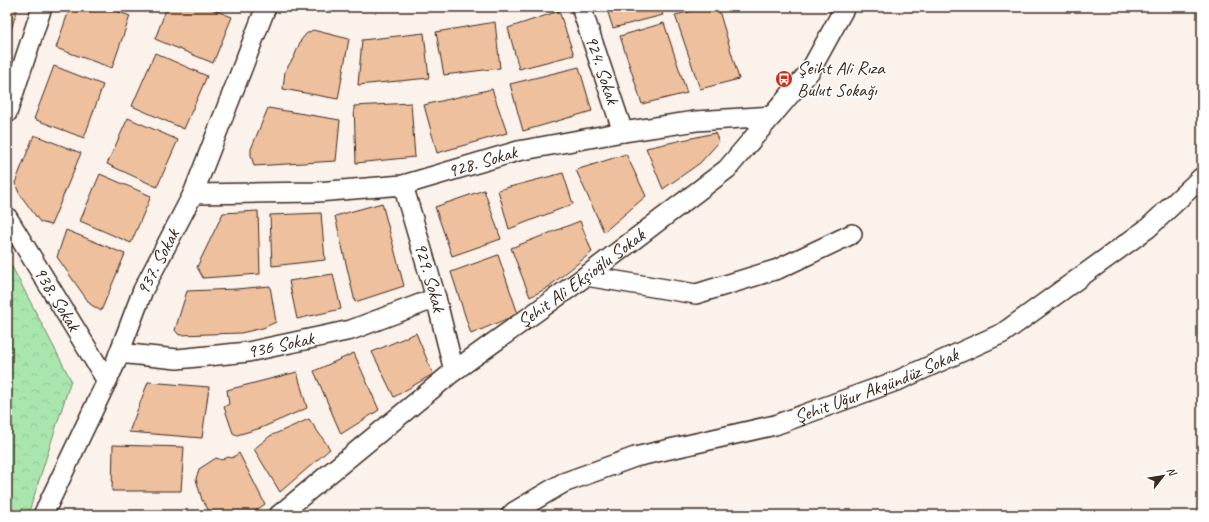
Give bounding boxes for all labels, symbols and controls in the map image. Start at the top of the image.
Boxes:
street label: 924. Sokak [579,32,625,108]
place label: Şeiht Ali Rıza Bulut Sokağı [797,56,886,102]
bus stop icon: Şeiht Ali Rıza Bulut Sokağı [774,69,794,89]
street label: 928. Sokak [445,140,521,183]
street label: Şehit Ali Ekşioğlu Sokak [513,222,652,333]
street label: 937. Sokak [130,224,185,299]
street label: 929. Sokak [408,240,451,315]
street label: 938. Sokak [28,262,86,337]
street label: 936 Sokak [245,326,317,364]
street label: Şehit Uğur Akgündüz Sokak [791,342,964,429]
north arrow [1143,456,1183,496]
text: N [1164,464,1180,479]

